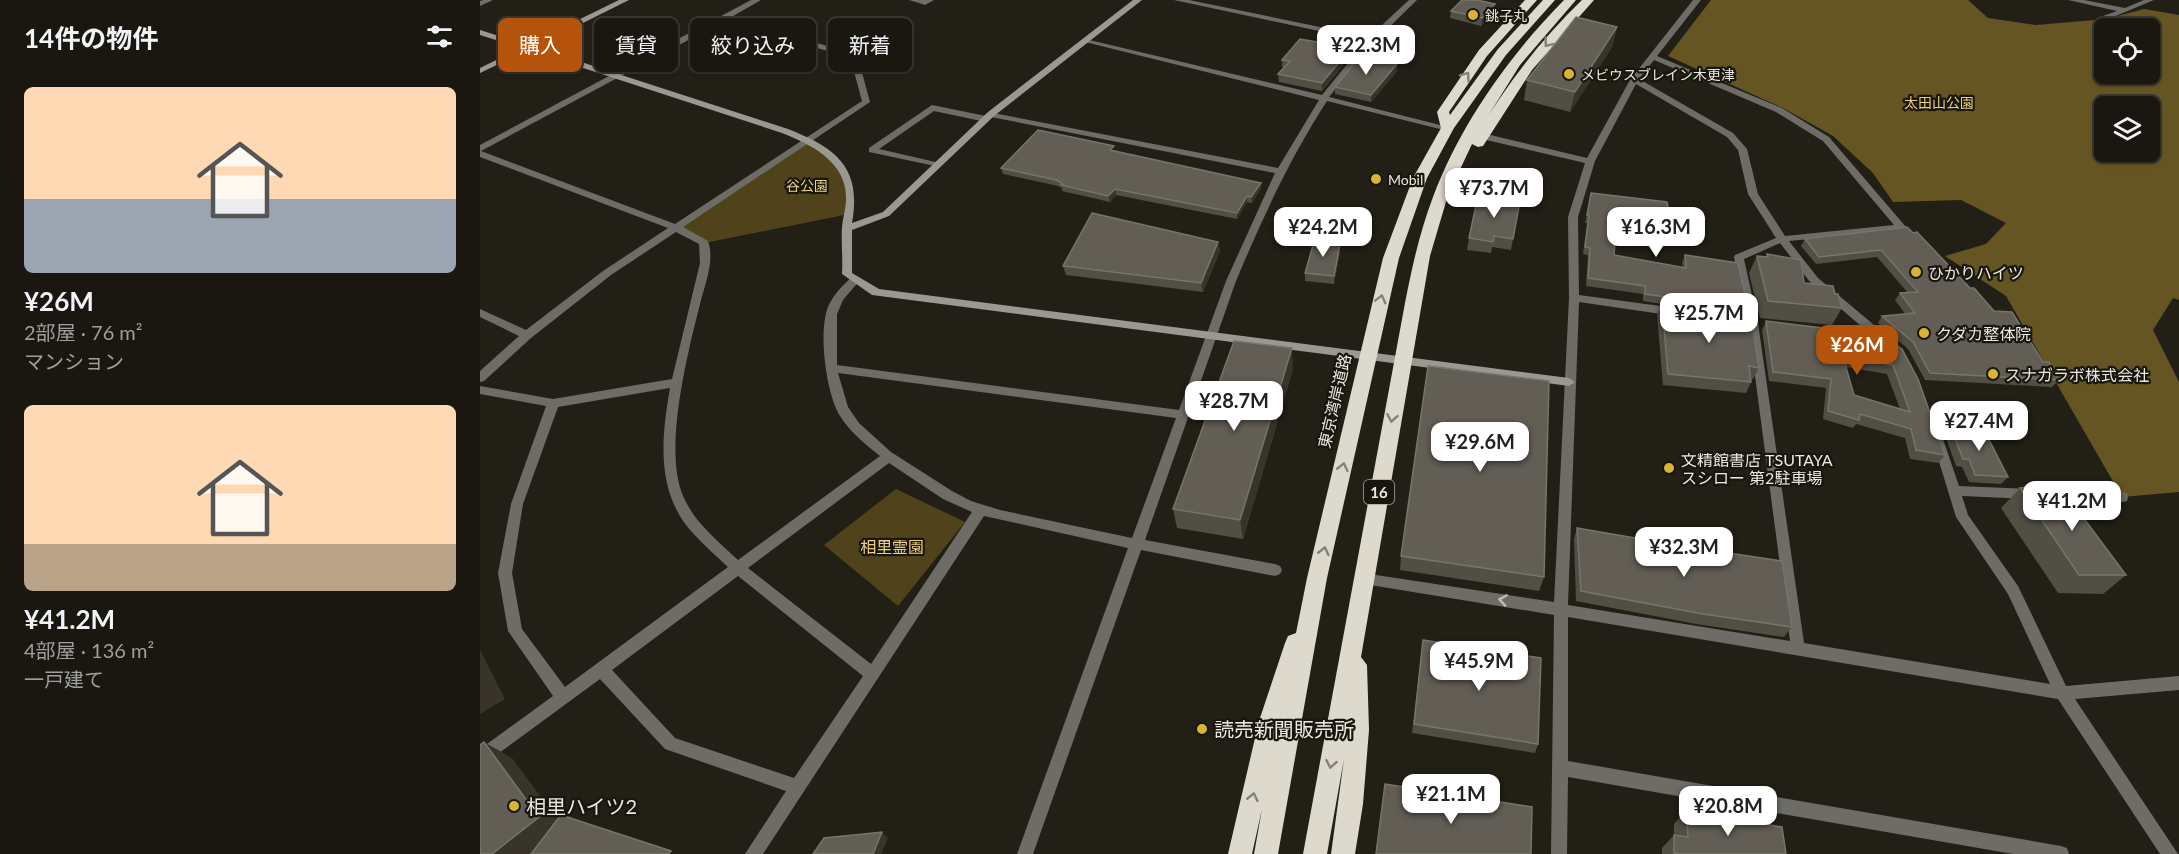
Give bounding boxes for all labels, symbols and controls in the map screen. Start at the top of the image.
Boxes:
place label: 銚子丸 [1485,7,1527,24]
marker: 銚子丸 [1466,8,1480,22]
chip: 購入 [498,18,582,72]
chip: 賃貸 [594,18,678,72]
chip: 絞り込み [690,18,816,72]
chip: 新着 [828,18,912,72]
map controls [2094,18,2160,162]
button: locate [2094,18,2160,84]
icon: filters [423,20,456,53]
text: 14件の物件 [24,22,158,54]
pin: ¥22.3M [1317,25,1415,76]
text: ¥22.3M [1331,32,1401,56]
one-way arrow [1545,36,1556,47]
place label: メビウスブレイン木更津 [1581,66,1735,83]
marker: メビウスブレイン木更津 [1562,67,1576,81]
one-way arrow [1459,72,1470,83]
park label: 太田山公園 [1904,94,1974,111]
button: layers [2094,96,2160,162]
icon: home [186,126,294,234]
pin: ¥73.7M [1445,168,1543,219]
place label: Mobil [1388,171,1423,188]
marker: Mobil [1369,172,1383,186]
text: ¥73.7M [1459,175,1529,199]
park label: 谷公園 [786,177,828,194]
pin: ¥24.2M [1274,207,1372,258]
pin: ¥16.3M [1607,207,1705,258]
text: ¥24.2M [1288,214,1358,238]
text: ¥16.3M [1621,214,1691,238]
place label: ひかりハイツ [1928,263,2024,282]
marker: ひかりハイツ [1909,265,1923,279]
text: ¥26M [24,285,94,317]
pin: ¥25.7M [1660,293,1758,344]
one-way arrow [1374,294,1387,304]
text: ¥25.7M [1674,300,1744,324]
text: 2部屋 · 76 m² [24,320,143,344]
place label: クダカ整体院 [1936,324,2031,343]
pin: ¥26M [1821,325,1893,376]
marker: クダカ整体院 [1917,326,1931,340]
text: ¥26M [1830,332,1884,356]
text: マンション [24,349,124,373]
street label: 東京湾岸道路 [1314,352,1354,450]
place label: スナガラボ株式会社 [2005,365,2149,384]
marker: スナガラボ株式会社 [1986,367,2000,381]
pin: ¥28.7M [1185,381,1283,432]
text: ¥28.7M [1199,388,1269,412]
pin: ¥27.4M [1930,401,2028,452]
text: ¥27.4M [1944,408,2014,432]
one-way arrow [1386,412,1399,422]
pin: ¥29.6M [1431,422,1529,473]
text: ¥29.6M [1445,429,1515,453]
icon: home [186,444,294,552]
place label: 文精館書店 TSUTAYA スシロー 第2駐車場 [1681,450,1833,487]
marker: 文精館書店 TSUTAYA スシロー 第2駐車場 [1662,461,1676,475]
one-way arrow [1335,462,1348,472]
road number: 16 [1364,480,1394,504]
pin: ¥41.2M [2023,481,2121,532]
text: ¥41.2M [2037,488,2107,512]
pin: ¥32.3M [1635,527,1733,578]
text: ¥32.3M [1649,534,1719,558]
park label: 相里霊園 [860,537,924,556]
one-way arrow [1316,546,1329,556]
one-way arrow [1499,595,1508,607]
text: ¥41.2M [24,603,115,635]
text: 4部屋 · 136 m² [24,638,154,662]
pin: ¥45.9M [1430,641,1528,692]
text: ¥45.9M [1444,648,1514,672]
text: 一戸建て [24,667,104,691]
place label: 読売新聞販売所 [1214,717,1354,741]
marker: 読売新聞販売所 [1195,722,1209,736]
one-way arrow [1325,759,1338,769]
pin: ¥21.1M [1402,774,1500,825]
text: ¥21.1M [1416,781,1486,805]
pin: ¥20.8M [1679,786,1777,837]
one-way arrow [1246,792,1259,802]
text: ¥20.8M [1693,793,1763,817]
place label: 相里ハイツ2 [526,794,637,818]
marker: 相里ハイツ2 [507,799,521,813]

